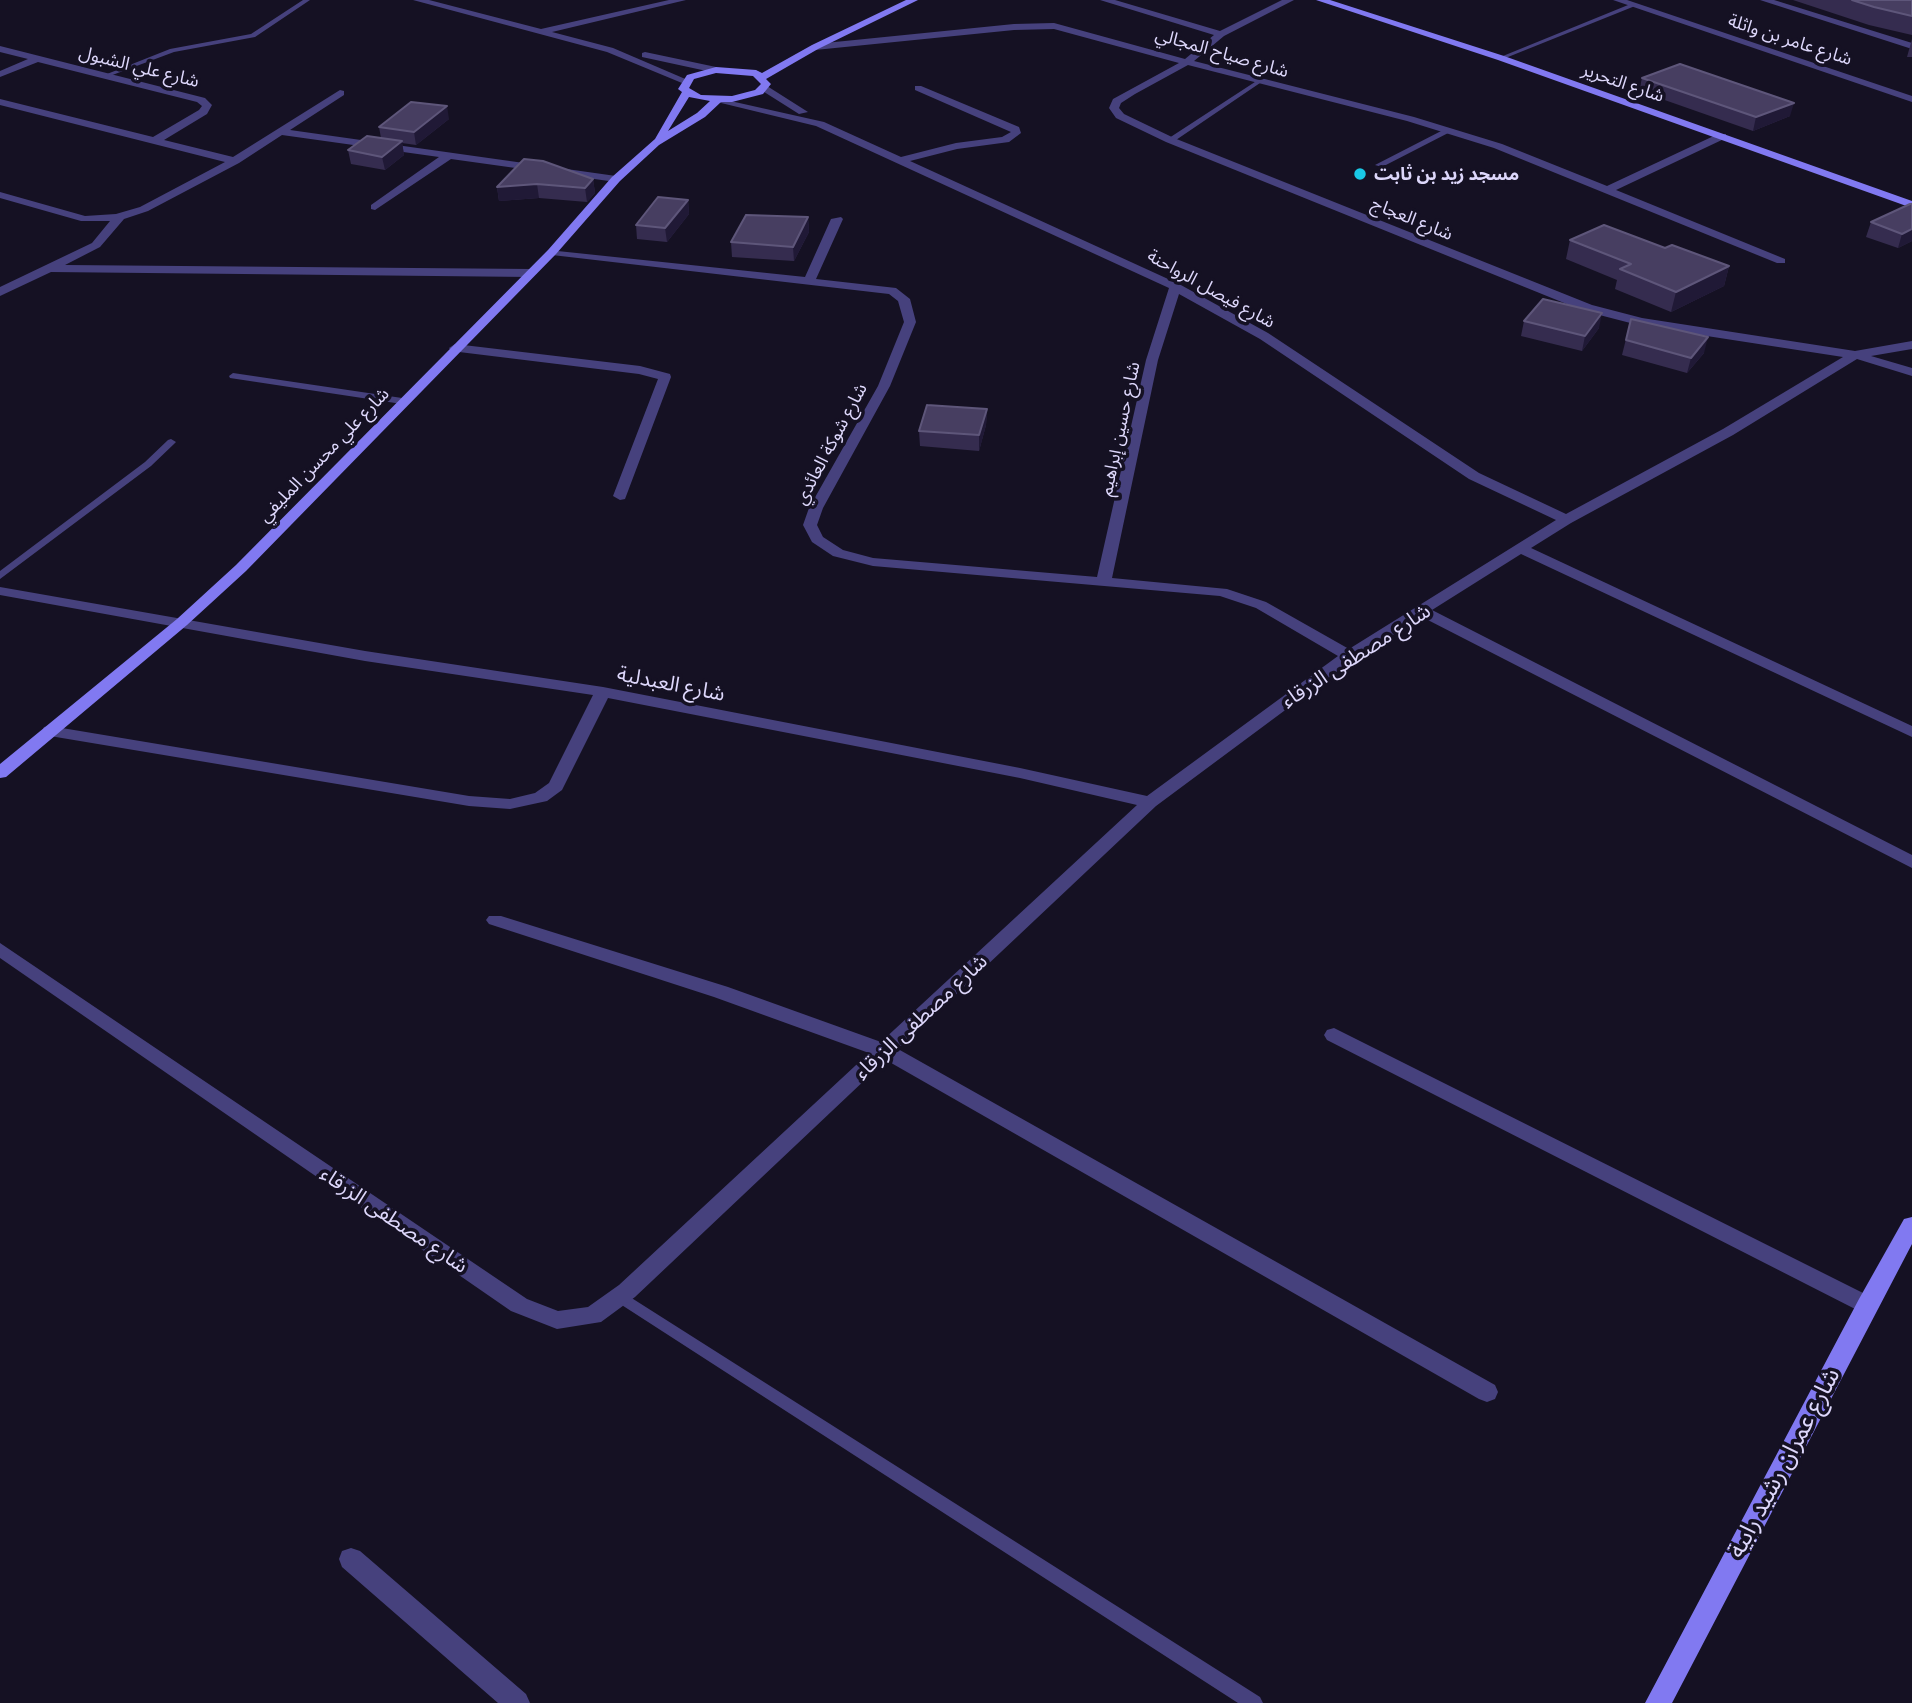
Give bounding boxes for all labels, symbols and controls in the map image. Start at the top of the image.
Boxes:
street label: شارع عامر بن واثلة [1725,10,1855,70]
street label: شارع صياح المجالي [1153,24,1291,82]
street label: شارع علي الشبول [77,42,201,92]
street label: شارع التحرير [1579,59,1667,107]
place label: مسجد زيد بن ثابت [1374,163,1519,185]
marker: مسجد زيد بن ثابت [1352,166,1368,182]
street label: شارع العجاج [1368,193,1456,245]
street label: شارع فيصل الرواحنة [1143,245,1279,333]
street label: شارع حسين إبراهيم [1095,360,1145,498]
street label: شارع شوكة العائدي [790,380,872,508]
street label: شارع علي محسن المليفي [254,383,394,527]
street label: شارع مصطفى الزرقاء [1277,598,1435,714]
street label: شارع العبدلية [615,661,727,707]
street label: شارع مصطفى الزرقاء [849,949,993,1085]
street label: شارع مصطفى الزرقاء [315,1161,473,1279]
street label: شارع عمران رشيد رابية [1722,1363,1846,1563]

